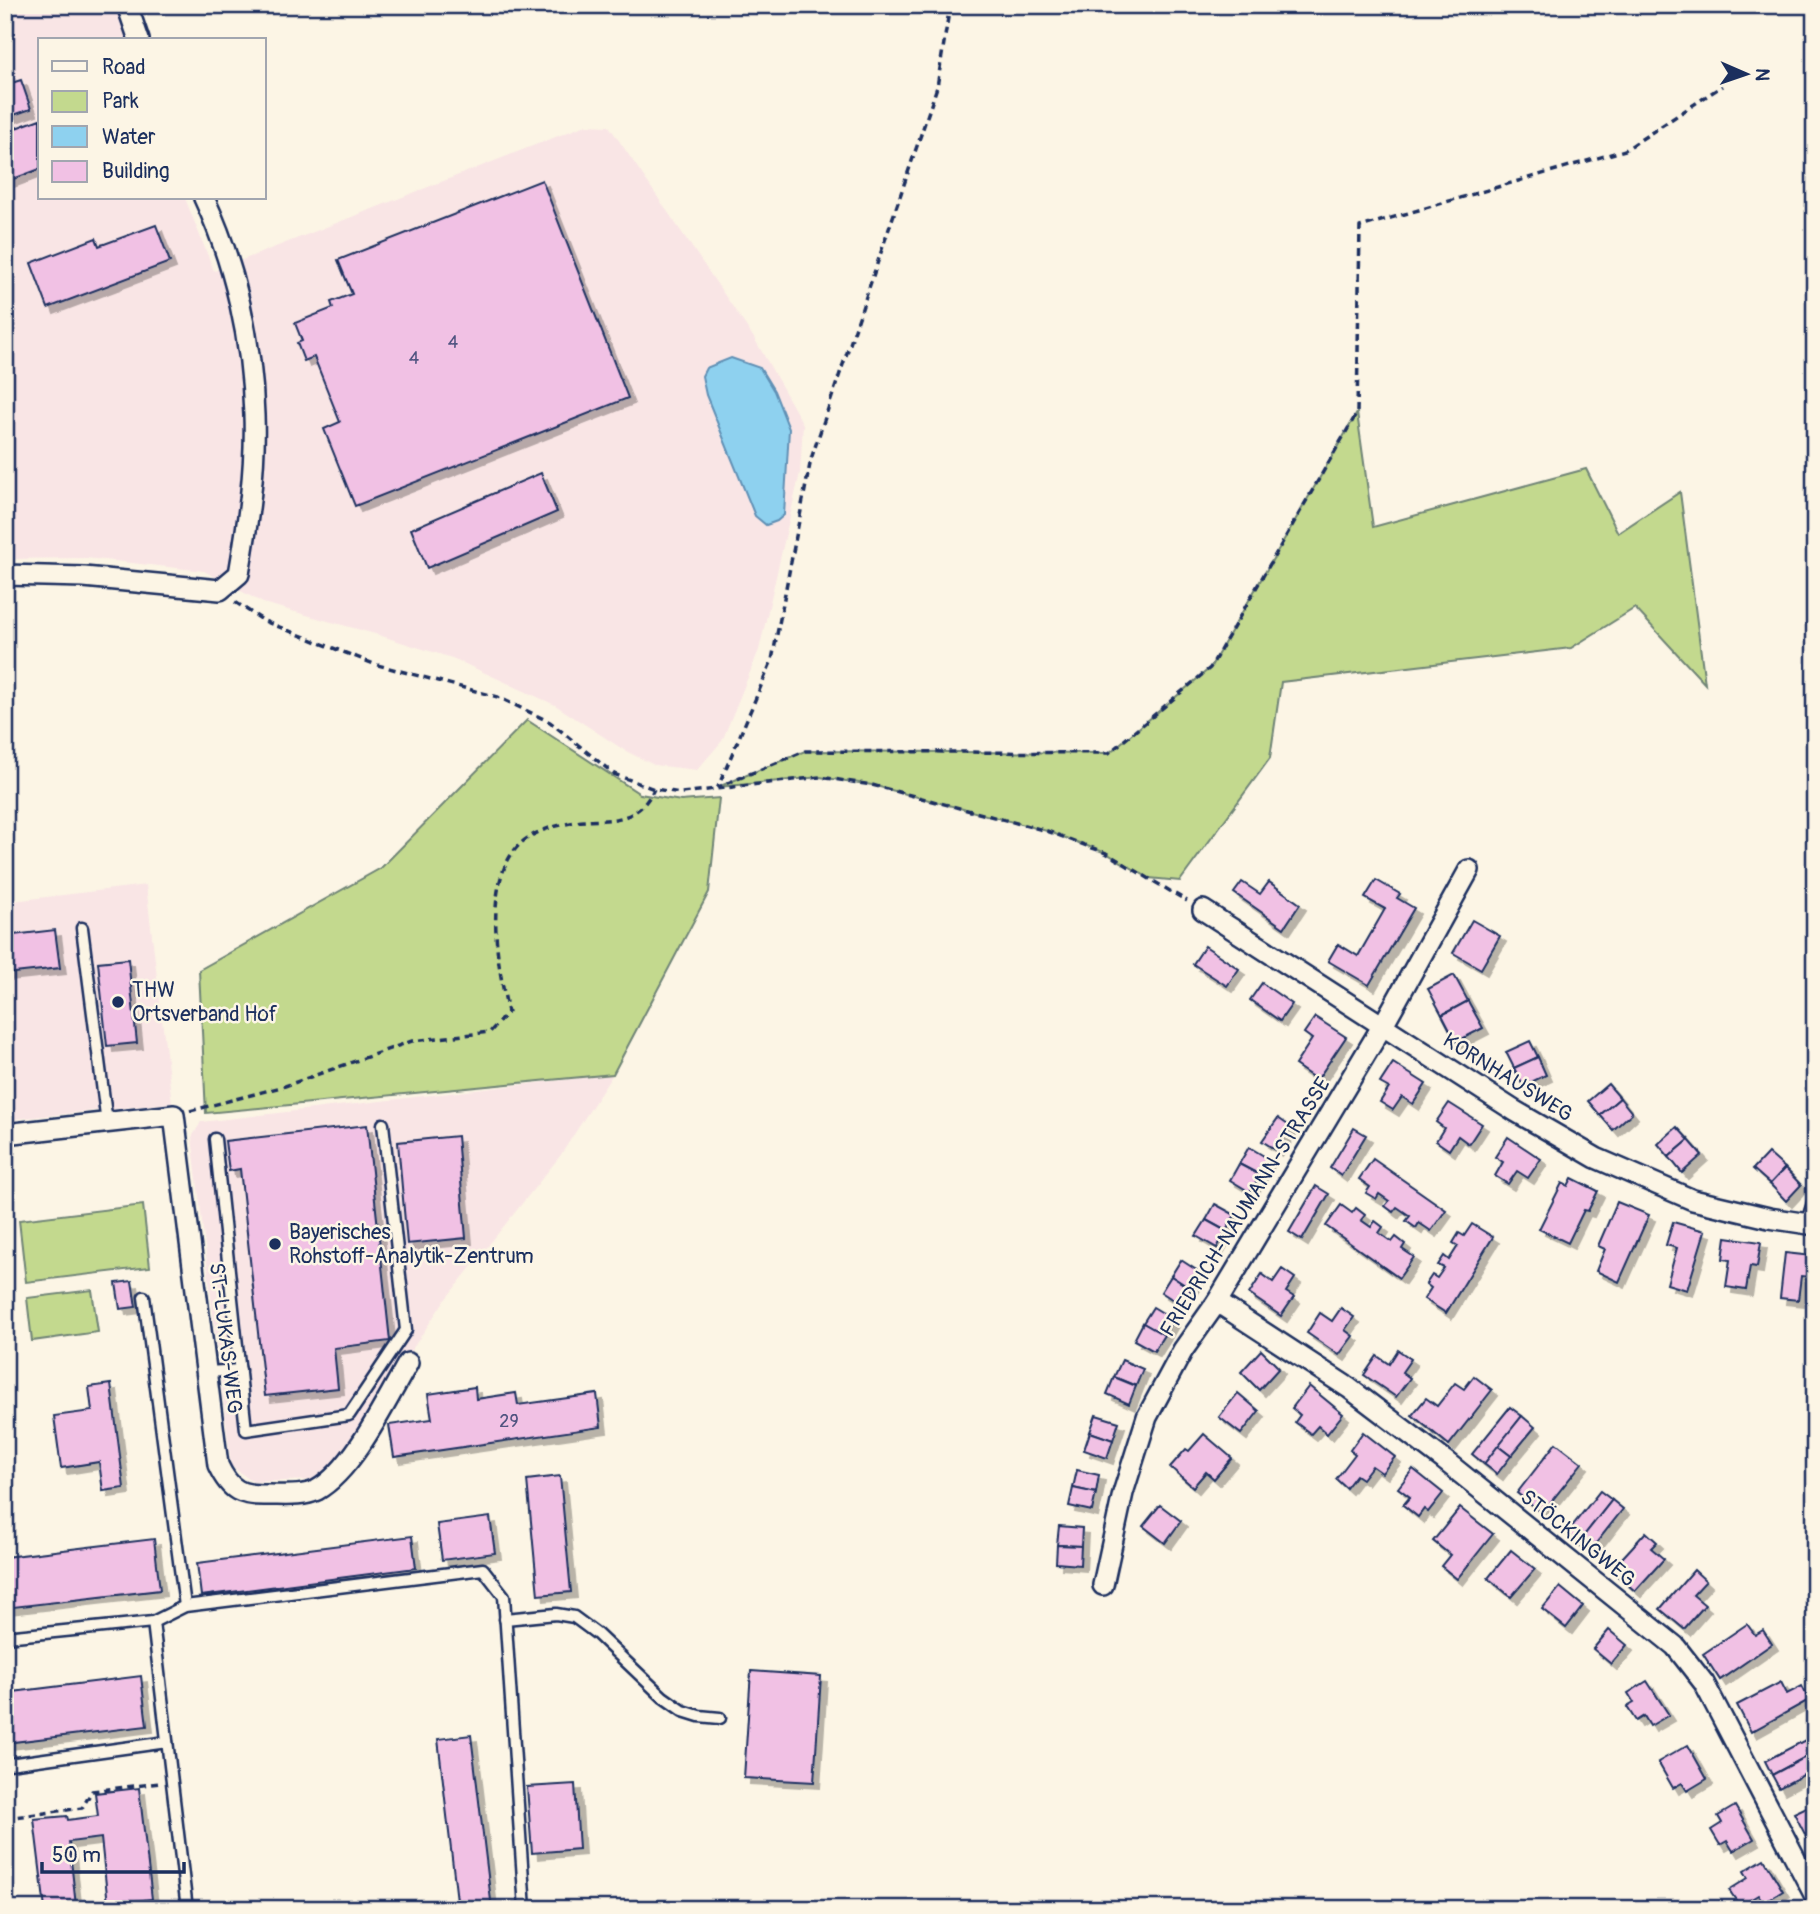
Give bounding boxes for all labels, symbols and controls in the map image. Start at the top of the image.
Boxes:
legend [38,38,266,200]
north arrow [1712,38,1782,108]
text: Road [102,54,146,81]
text: N [1750,68,1774,82]
text: Park [102,88,139,115]
text: Water [102,124,156,151]
text: Building [102,158,169,185]
house number: 4 [448,331,459,354]
house number: 4 [409,347,420,370]
place label: THW Ortsverband Hof [132,977,278,1028]
marker: THW Ortsverband Hof [110,994,126,1010]
street label: KORNHAUSWEG [1438,1027,1578,1128]
street label: FRIEDRICH-NAUMANN-STRASSE [1154,1072,1337,1342]
place label: Bayerisches Rohstoff-Analytik-Zentrum [289,1219,534,1270]
marker: Bayerisches Rohstoff-Analytik-Zentrum [267,1236,283,1252]
street label: ST.-LUKAS-WEG [203,1261,248,1415]
house number: 29 [499,1410,519,1433]
street label: STÖCKINGWEG [1515,1484,1641,1593]
scale bar [42,1830,184,1874]
text: 50 m [52,1842,101,1869]

